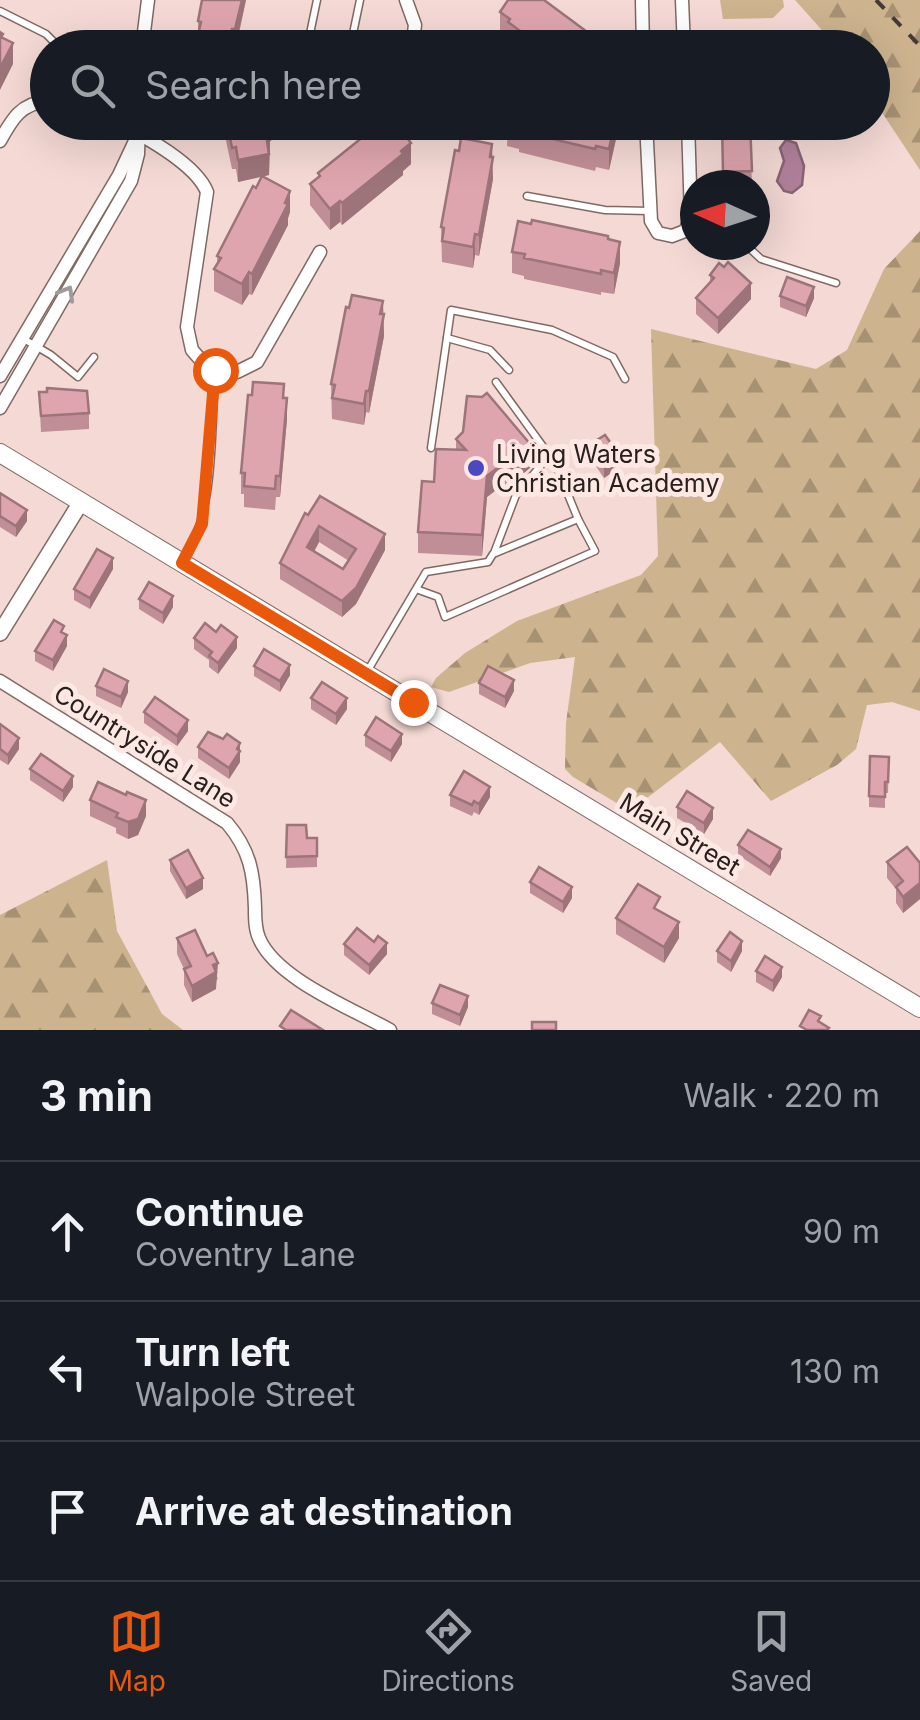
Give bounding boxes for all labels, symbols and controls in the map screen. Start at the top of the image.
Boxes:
search box [30,30,890,140]
icon: search [65,58,120,113]
text: Search here [145,62,362,108]
north arrow [680,170,770,260]
one-way arrow [55,286,74,304]
route start [193,348,239,394]
place label: Living Waters Christian Academy [496,439,719,498]
marker: Living Waters Christian Academy [465,457,487,479]
street label: Countryside Lane [49,678,241,814]
route end [391,680,437,726]
street label: Main Street [614,786,746,882]
text: 3 min [40,1070,153,1121]
text: Walk · 220 m [683,1076,880,1115]
text: Continue [135,1189,304,1235]
icon: ahead [40,1204,95,1259]
text: 90 m [803,1212,880,1251]
text: Coventry Lane [135,1235,355,1274]
text: Turn left [135,1329,290,1375]
icon: left [40,1344,95,1399]
text: 130 m [790,1352,880,1391]
text: Walpole Street [135,1375,355,1414]
icon: arrive [40,1484,95,1539]
text: Arrive at destination [135,1488,513,1534]
tab: Map [108,1604,166,1698]
tab: Directions [381,1604,515,1698]
tab: Saved [730,1604,812,1698]

